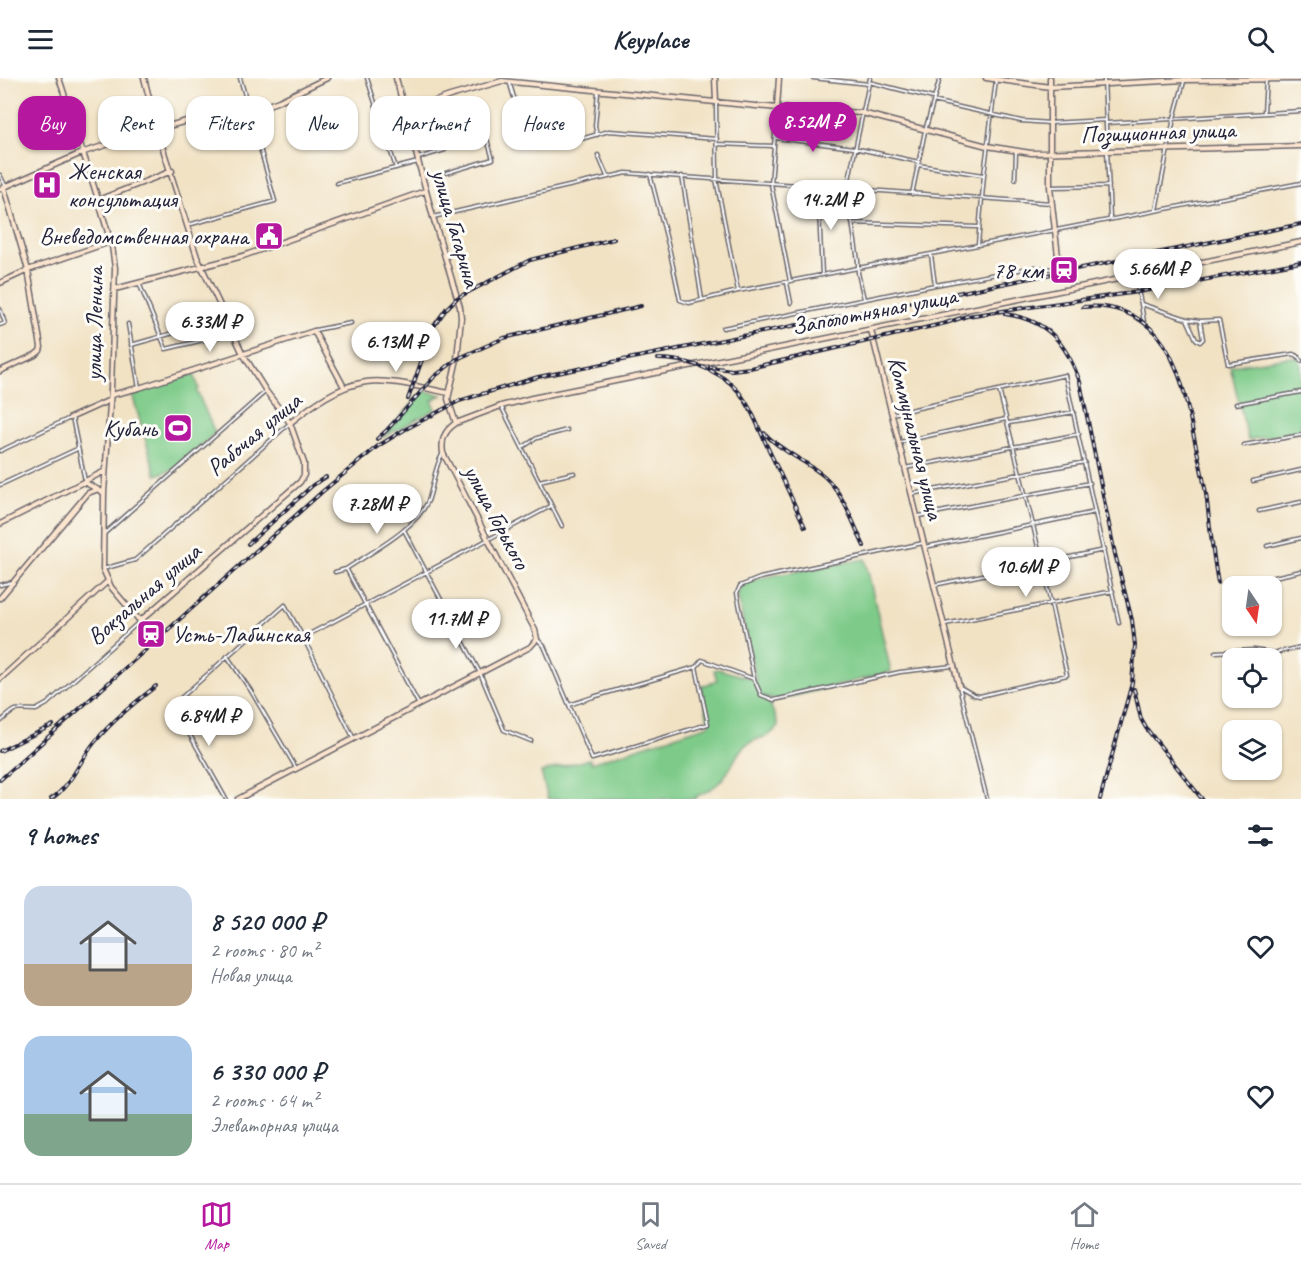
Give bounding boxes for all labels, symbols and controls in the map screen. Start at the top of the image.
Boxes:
text: Keyplace [613,22,688,56]
icon: menu [24,23,57,56]
icon: search [1244,23,1277,56]
chip: Buy [18,96,86,150]
chip: Rent [98,96,174,150]
chip: Filters [186,96,274,150]
chip: New [286,96,358,150]
chip: Apartment [370,96,490,150]
chip: House [502,96,585,150]
pin: 8.52M ₽ [758,102,868,153]
text: 8.52M ₽ [783,109,843,134]
street label: Позиционная улица [1080,114,1238,151]
place label: Женская консультация [68,156,178,214]
street label: улица Гагарина [424,164,488,292]
hospital icon: Женская консультация [31,169,63,201]
pin: 14.2M ₽ [776,180,886,231]
text: 14.2M ₽ [801,187,861,212]
public building icon: Вневедомственная охрана [253,220,285,252]
place label: Вневедомственная охрана [39,221,250,251]
pin: 5.66M ₽ [1103,249,1213,300]
station icon: 78 км [1048,254,1080,286]
place label: 78 км [993,255,1045,285]
text: 5.66M ₽ [1127,256,1189,281]
street label: улица Ленина [78,265,110,383]
street label: Заполотняная улица [789,280,961,342]
pin: 6.33M ₽ [155,302,265,353]
text: 6.33M ₽ [179,309,241,334]
pin: 6.13M ₽ [341,322,451,373]
text: 6.13M ₽ [365,329,427,354]
street label: Коммунальная улица [881,354,951,524]
street label: Рабочая улица [200,385,309,482]
sports icon: Кубань [162,412,194,444]
place label: Кубань [104,413,159,443]
street label: улица Горького [456,458,538,576]
pin: 7.28M ₽ [322,484,432,535]
text: 7.28M ₽ [347,491,407,516]
street label: Вокзальная улица [81,535,208,652]
pin: 10.6M ₽ [971,547,1081,598]
text: 10.6M ₽ [995,554,1057,579]
north arrow [1222,576,1282,636]
map controls [1222,576,1282,780]
pin: 11.7M ₽ [401,599,511,650]
text: 11.7M ₽ [426,606,486,631]
station icon: Усть-Лабинская [135,618,167,650]
place label: Усть-Лабинская [172,619,311,649]
button: locate [1222,648,1282,708]
pin: 6.84M ₽ [154,696,264,747]
text: 6.84M ₽ [178,703,240,728]
button: layers [1222,720,1282,780]
text: 9 homes [24,819,97,852]
icon: filters [1244,819,1277,852]
text: 8 520 000 ₽ [210,905,324,938]
icon: home [72,910,144,982]
icon: heart [1244,930,1277,963]
text: 2 rooms · 80 m² [210,938,318,963]
text: Новая улица [210,963,292,988]
text: 6 330 000 ₽ [210,1055,325,1088]
icon: home [72,1060,144,1132]
icon: heart [1244,1080,1277,1113]
text: 2 rooms · 64 m² [210,1088,318,1113]
text: Элеваторная улица [210,1113,338,1138]
tab: Map [200,1198,233,1254]
tab: Saved [634,1198,667,1254]
tab: Home [1068,1198,1101,1254]

